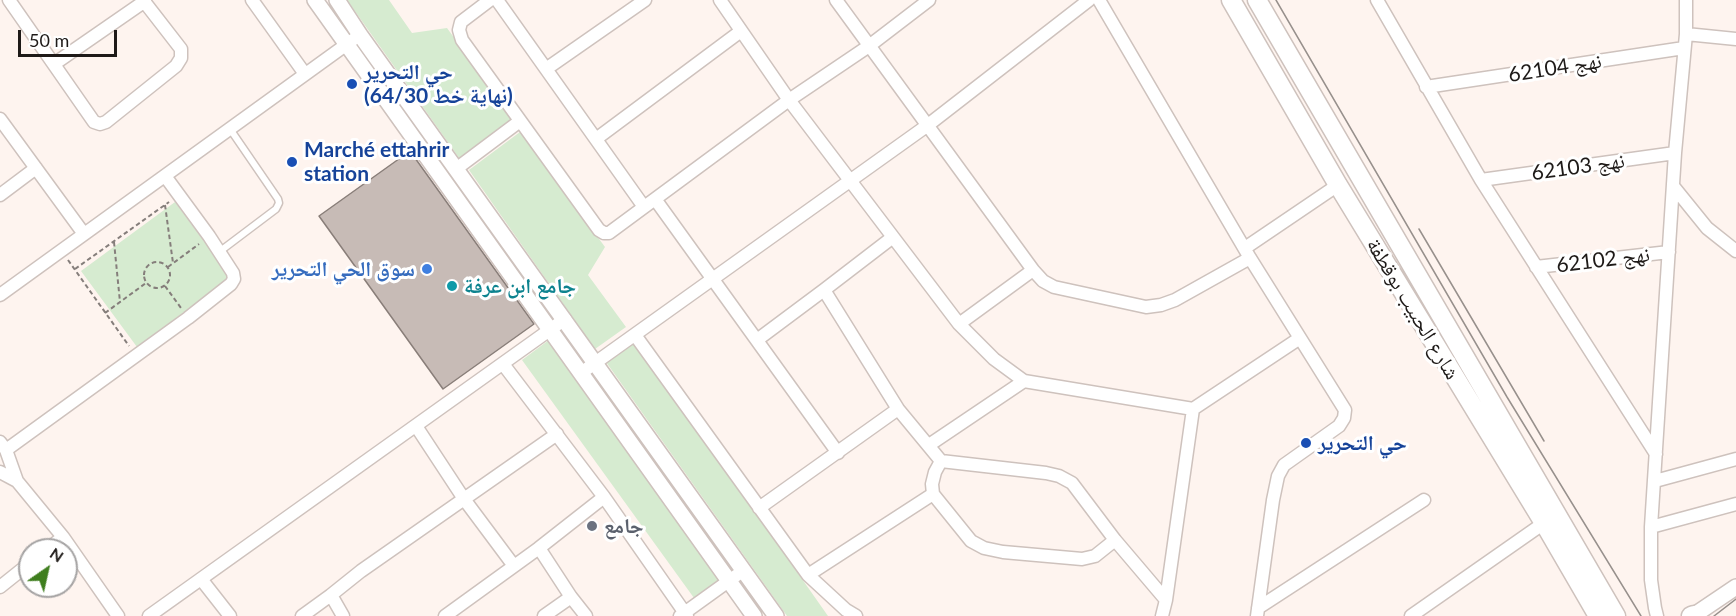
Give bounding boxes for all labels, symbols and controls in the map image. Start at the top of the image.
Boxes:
scale bar [21,18,120,56]
text: 50 m [29,29,69,51]
street label: نهج 62104 [1507,48,1603,88]
place label: حي التحرير (نهاية خط 64/30) [364,59,513,109]
marker: حي التحرير (نهاية خط 64/30) [345,77,359,91]
place label: Marché ettahrir station [304,137,449,187]
street label: نهج 62103 [1530,148,1626,186]
marker: Marché ettahrir station [285,155,299,169]
street label: شارع الحبيب بوقطفة [1361,234,1465,384]
street label: نهج 62102 [1555,242,1651,278]
place label: سوق الحي التحرير [272,256,415,282]
marker: سوق الحي التحرير [420,262,434,276]
place label: جامع ابن عرفة [464,273,576,299]
marker: جامع ابن عرفة [445,279,459,293]
place label: حي التحرير [1318,430,1407,456]
marker: حي التحرير [1299,436,1313,450]
place label: جامع [604,513,644,539]
marker: جامع [585,519,599,533]
north arrow [18,538,78,598]
text: N [47,543,68,566]

